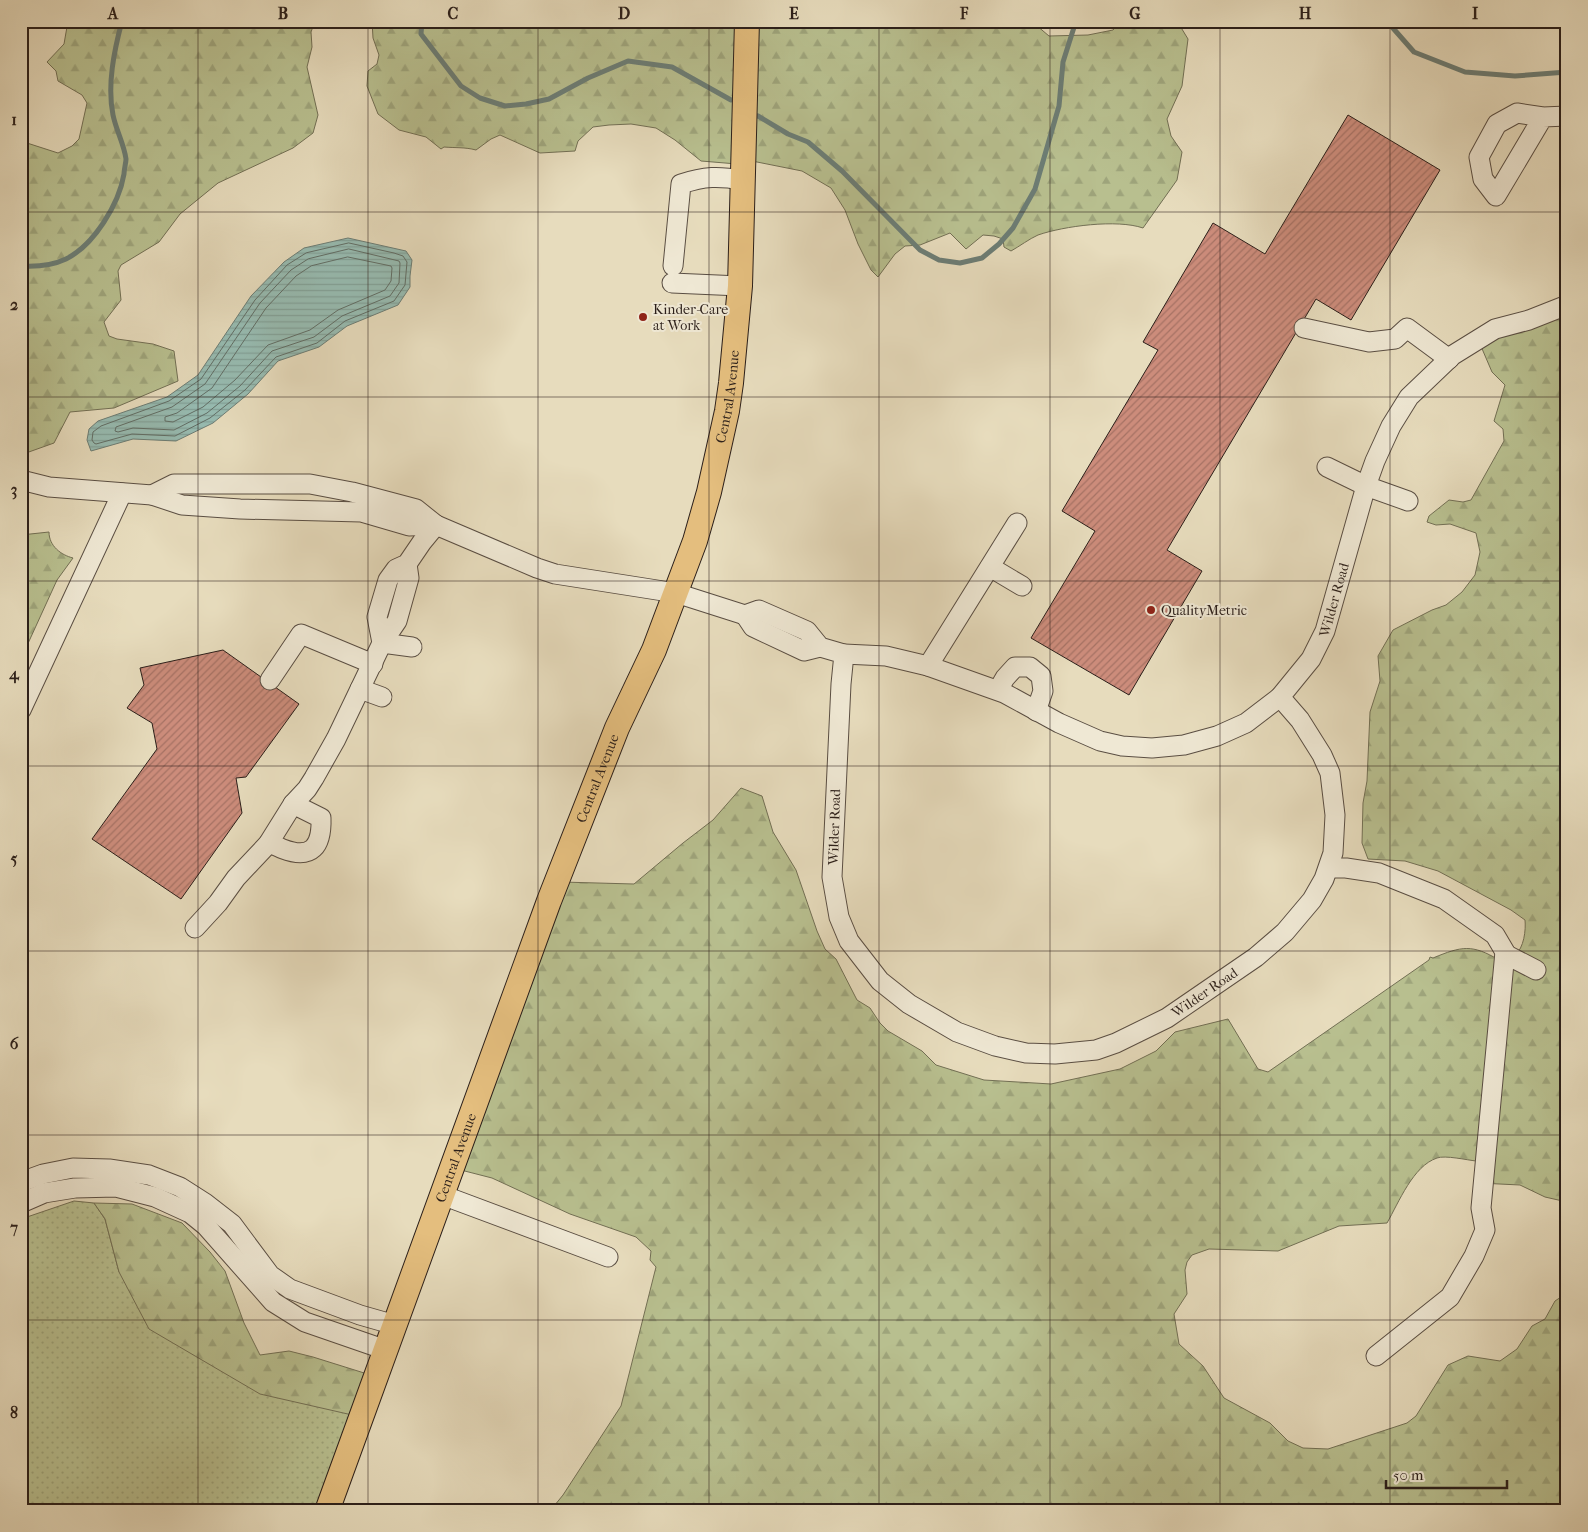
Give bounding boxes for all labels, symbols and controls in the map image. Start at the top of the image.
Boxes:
text: A [107,4,119,23]
text: B [278,4,288,23]
text: C [448,4,459,23]
text: D [618,4,630,23]
text: E [789,4,799,23]
text: F [959,4,969,23]
text: G [1129,4,1141,23]
text: H [1299,4,1312,23]
text: I [1472,4,1479,23]
text: 1 [11,110,17,129]
text: 2 [10,295,18,314]
place label: Kinder-Care at Work [653,301,728,334]
marker: Kinder-Care at Work [637,311,649,323]
street label: Central Avenue [712,349,743,445]
text: 3 [11,480,17,500]
street label: Wilder Road [1315,561,1353,640]
place label: QualityMetric [1161,602,1247,619]
marker: QualityMetric [1145,604,1157,616]
text: 4 [8,664,20,684]
street label: Central Avenue [573,732,623,825]
street label: Wilder Road [825,788,844,866]
text: 5 [11,849,18,868]
street label: Wilder Road [1168,964,1241,1022]
text: 6 [10,1034,19,1053]
street label: Central Avenue [432,1111,480,1205]
text: 7 [9,1218,18,1237]
text: 8 [10,1403,18,1422]
scale bar [1386,1457,1507,1489]
text: 50 m [1393,1466,1424,1484]

